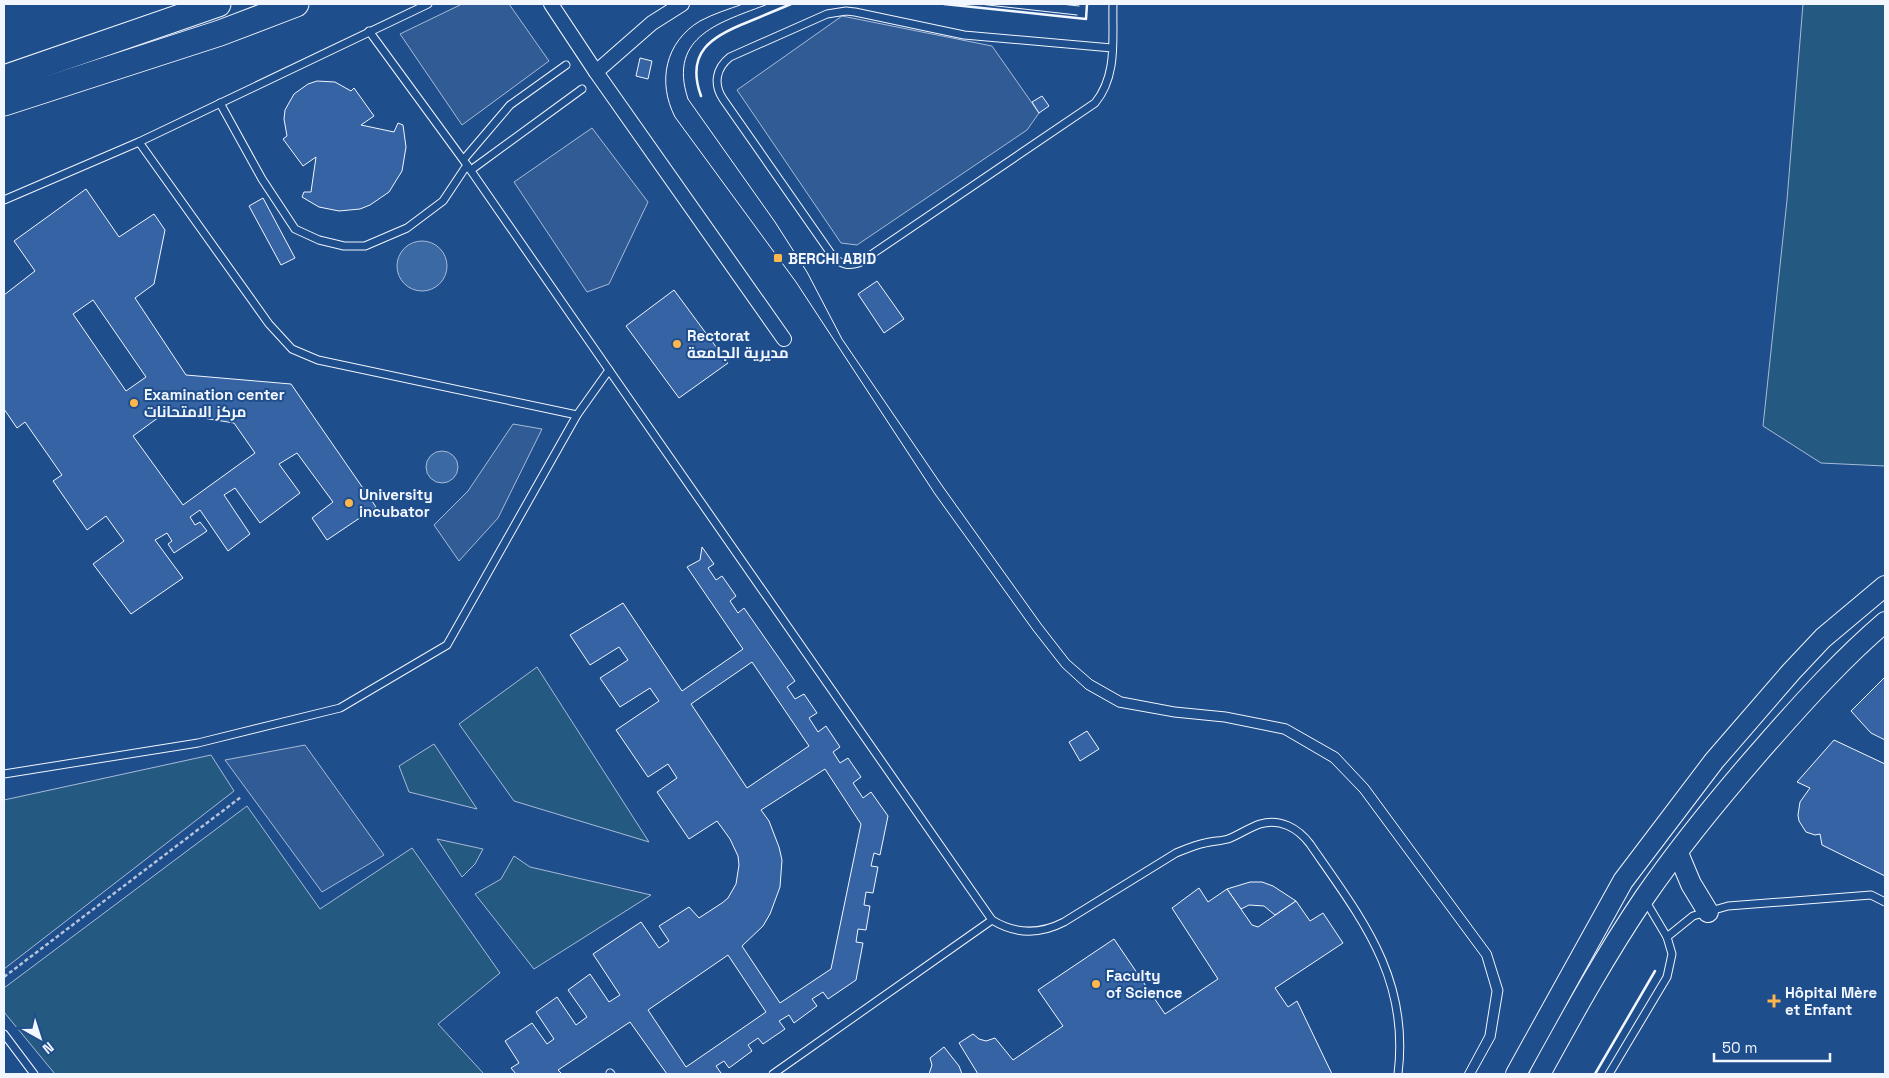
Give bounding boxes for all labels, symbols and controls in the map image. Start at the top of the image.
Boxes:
place label: BERCHI ABID [788,249,876,268]
marker: BERCHI ABID [772,252,784,264]
place label: Rectorat مديرية الجامعة [687,326,789,362]
marker: Rectorat مديرية الجامعة [671,338,683,350]
place label: Examination center مركز الامتحانات [144,385,285,421]
marker: Examination center مركز الامتحانات [128,397,140,409]
place label: University incubator [359,485,433,521]
marker: University incubator [343,497,355,509]
place label: Faculty of Science [1106,966,1183,1002]
marker: Faculty of Science [1090,978,1102,990]
place label: Hôpital Mère et Enfant [1785,983,1877,1019]
marker: Hôpital Mère et Enfant [1767,994,1781,1008]
north arrow [15,1013,65,1063]
scale bar [1714,1030,1830,1062]
text: N [39,1038,57,1058]
text: 50 m [1722,1038,1757,1057]

